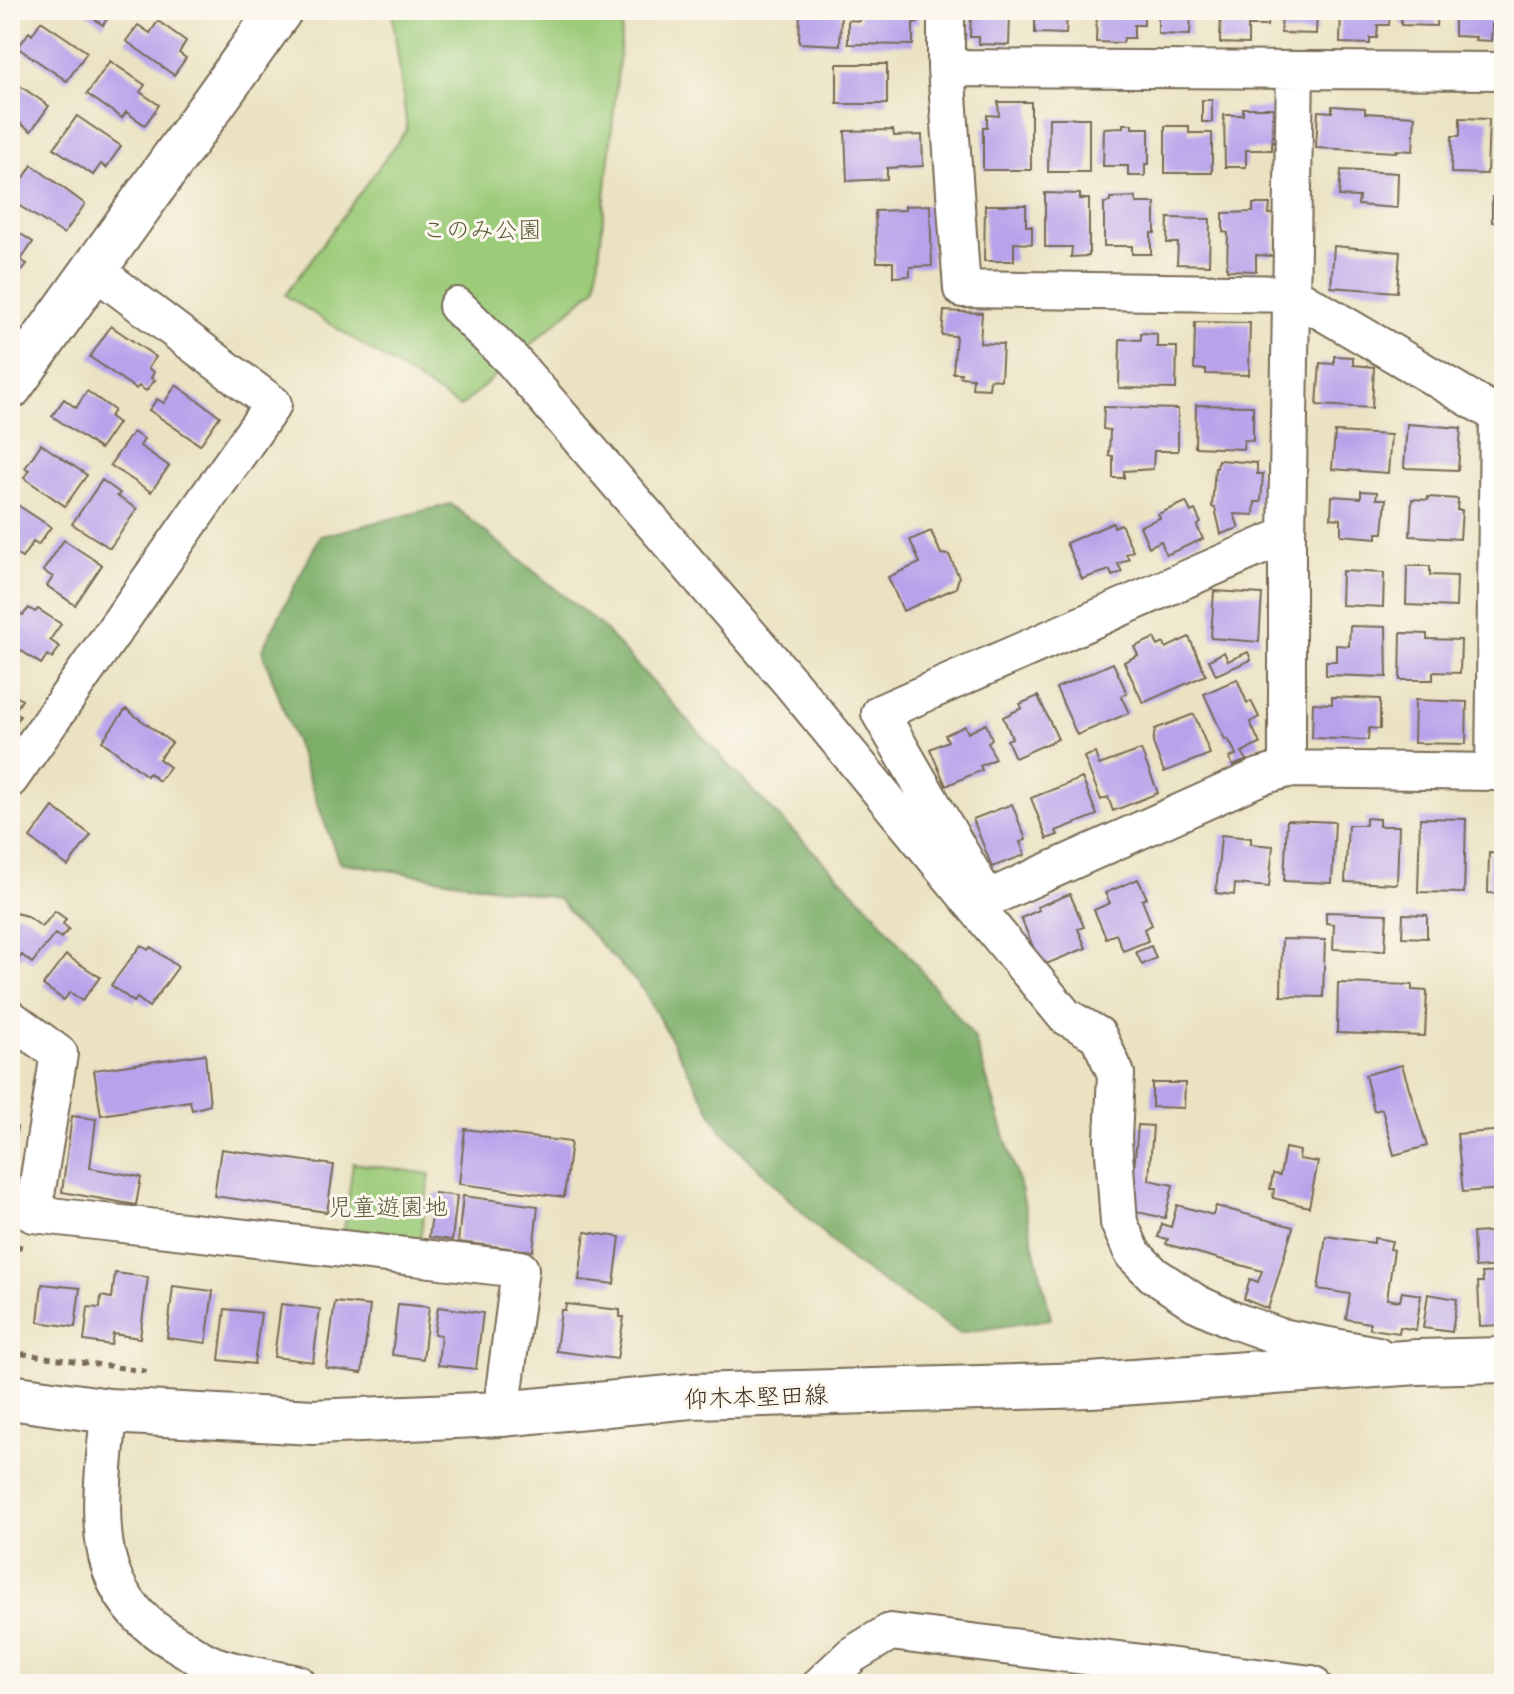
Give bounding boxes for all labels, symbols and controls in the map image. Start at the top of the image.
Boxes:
park label: このみ公園 [422,210,542,246]
park label: 児童遊園地 [328,1187,448,1223]
street label: 仰木本堅田線 [683,1374,829,1416]

